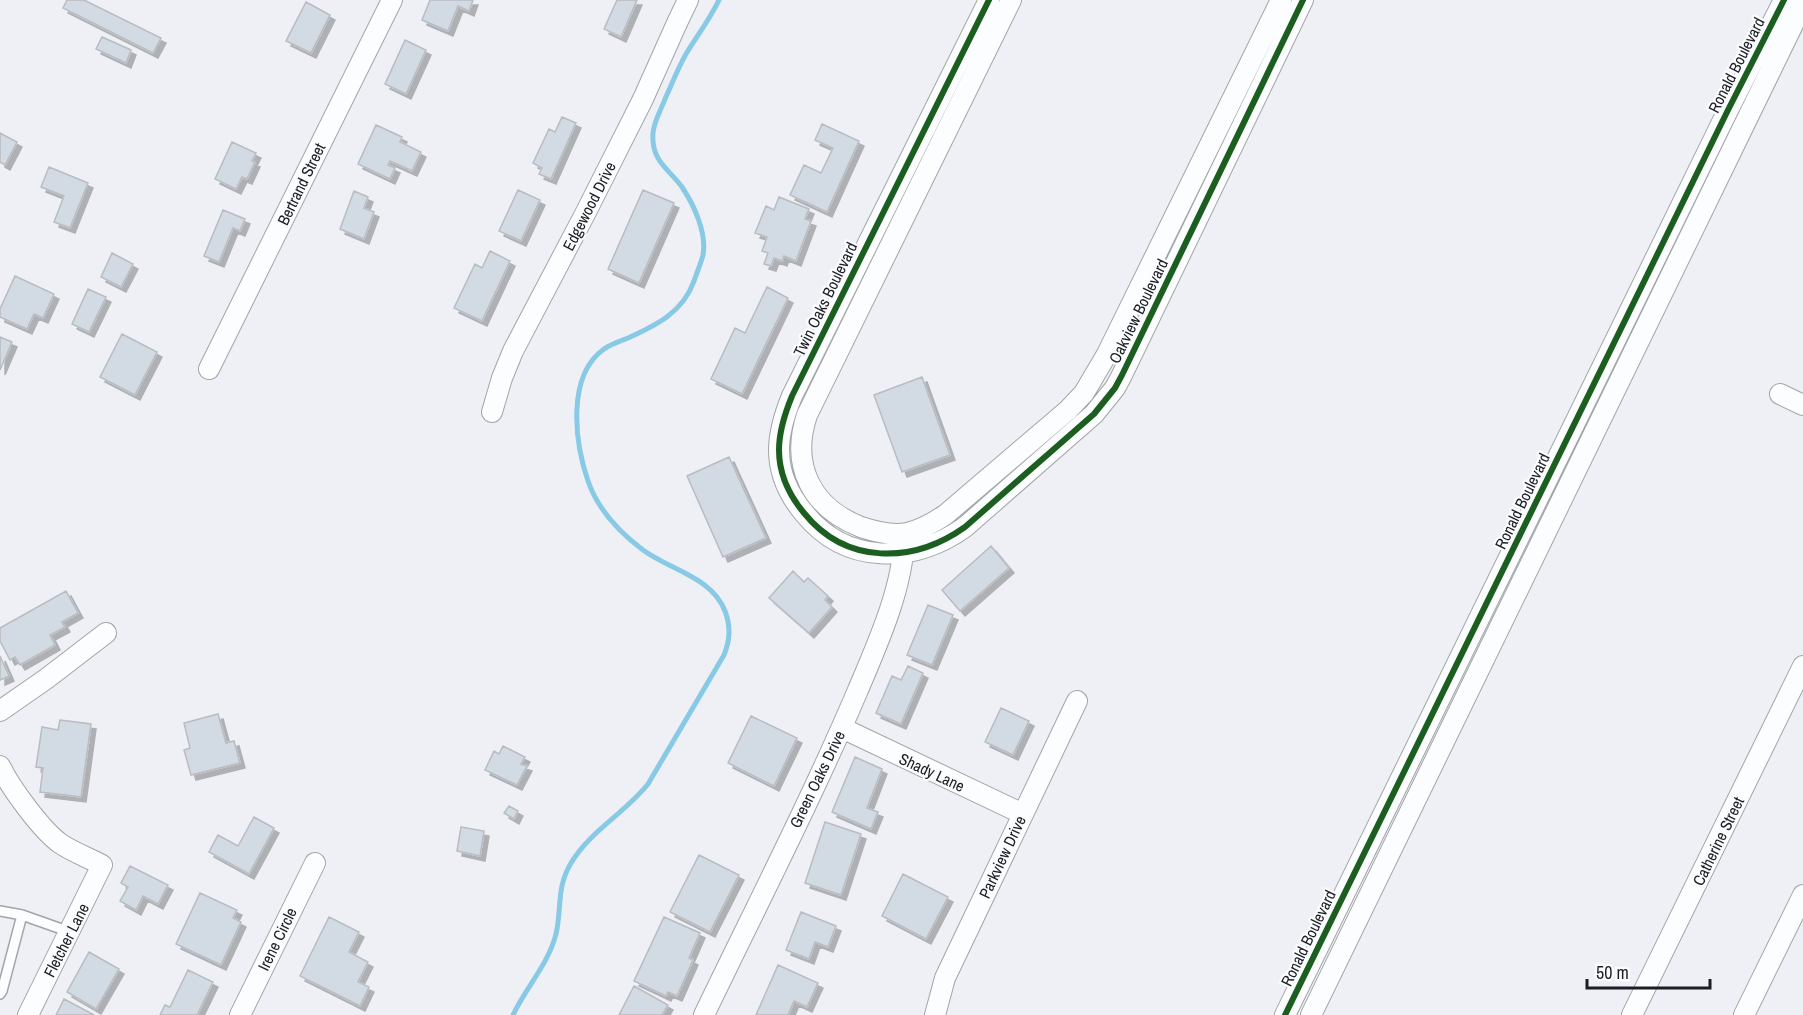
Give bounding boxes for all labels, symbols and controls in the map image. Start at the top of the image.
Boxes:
street label: Ronald Boulevard [1703,14,1769,116]
street label: Bertrand Street [272,139,331,229]
street label: Edgewood Drive [557,158,621,254]
street label: Twin Oaks Boulevard [788,238,862,360]
street label: Oakview Boulevard [1103,255,1173,367]
street label: Ronald Boulevard [1489,449,1555,553]
street label: Green Oaks Drive [784,727,850,831]
street label: Shady Lane [896,747,968,797]
street label: Catherine Street [1687,793,1749,889]
street label: Parkview Drive [973,812,1031,902]
street label: Ronald Boulevard [1275,886,1341,990]
street label: Fletcher Lane [38,899,94,981]
street label: Irene Circle [252,904,302,974]
scale bar [1587,952,1710,990]
text: 50 m [1596,960,1629,985]

